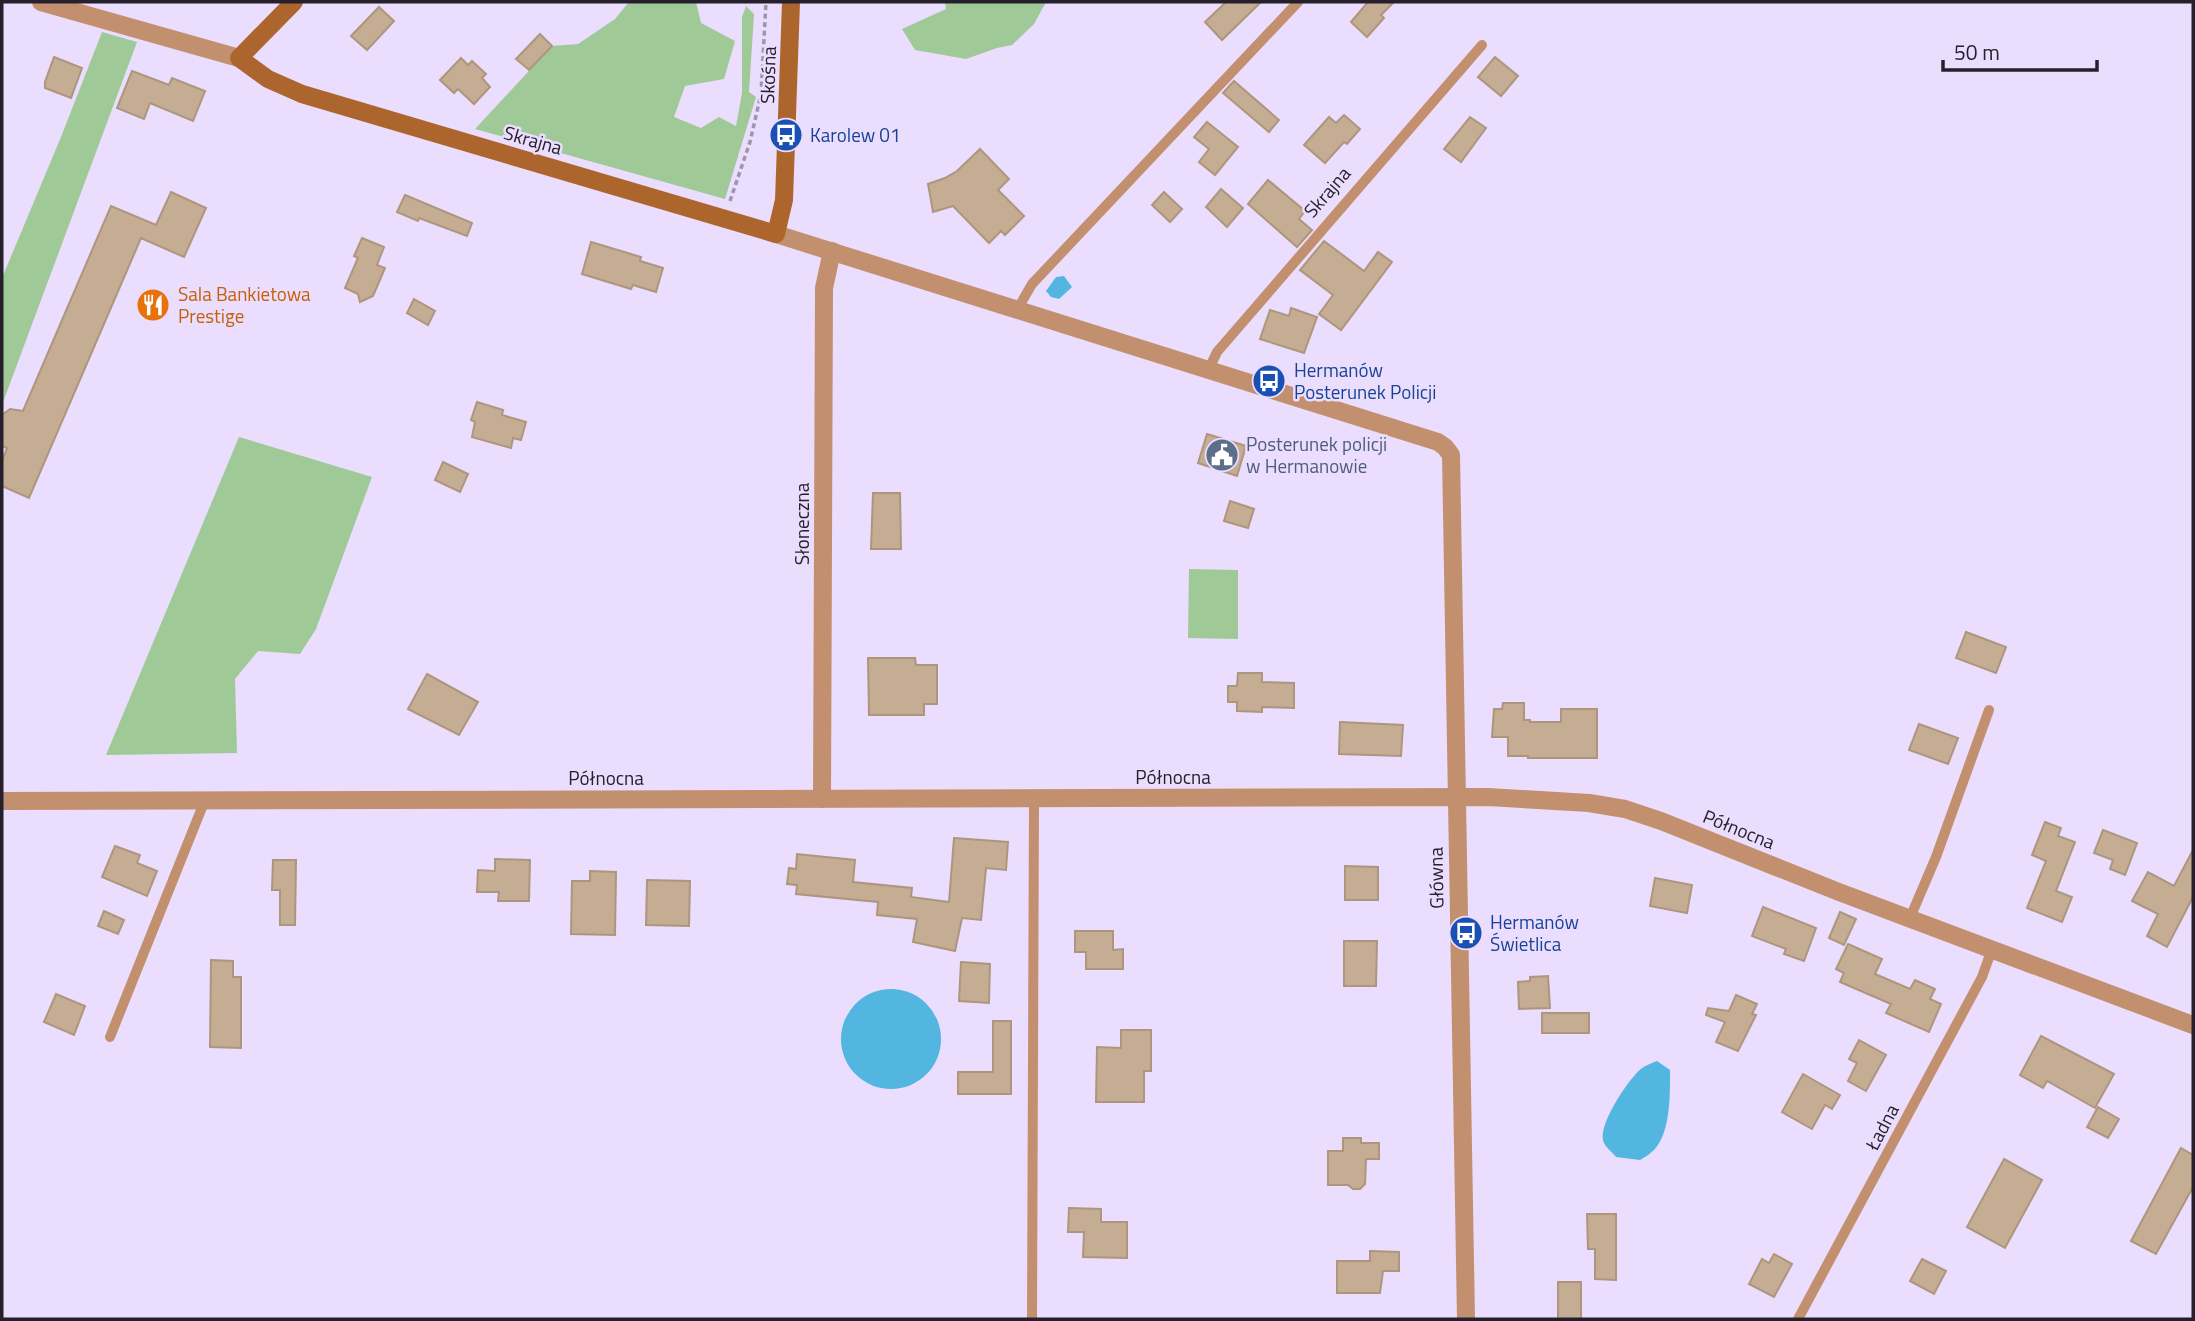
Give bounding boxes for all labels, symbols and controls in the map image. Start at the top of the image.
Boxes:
scale bar [1943,28,2097,72]
text: 50 m [1954,36,2000,68]
street label: Skośna [752,45,783,104]
bus stop icon: Karolew 01 [767,116,805,154]
street label: Skrajna [501,117,566,162]
place label: Karolew 01 [810,120,901,149]
street label: Skrajna [1296,159,1357,224]
place label: Sala Bankietowa Prestige [178,279,311,330]
restaurant icon: Sala Bankietowa Prestige [134,286,172,324]
place label: Hermanów Posterunek Policji [1294,355,1436,406]
bus stop icon: Hermanów Posterunek Policji [1250,362,1288,400]
place label: Posterunek policji w Hermanowie [1246,429,1387,480]
public building icon: Posterunek policji w Hermanowie [1203,436,1241,474]
street label: Słoneczna [787,482,816,565]
street label: Północna [1135,762,1211,791]
street label: Północna [568,763,644,792]
street label: Północna [1699,801,1780,856]
street label: Główna [1420,846,1451,909]
place label: Hermanów Świetlica [1490,907,1579,958]
bus stop icon: Hermanów Świetlica [1447,914,1485,952]
street label: Ładna [1857,1098,1906,1156]

